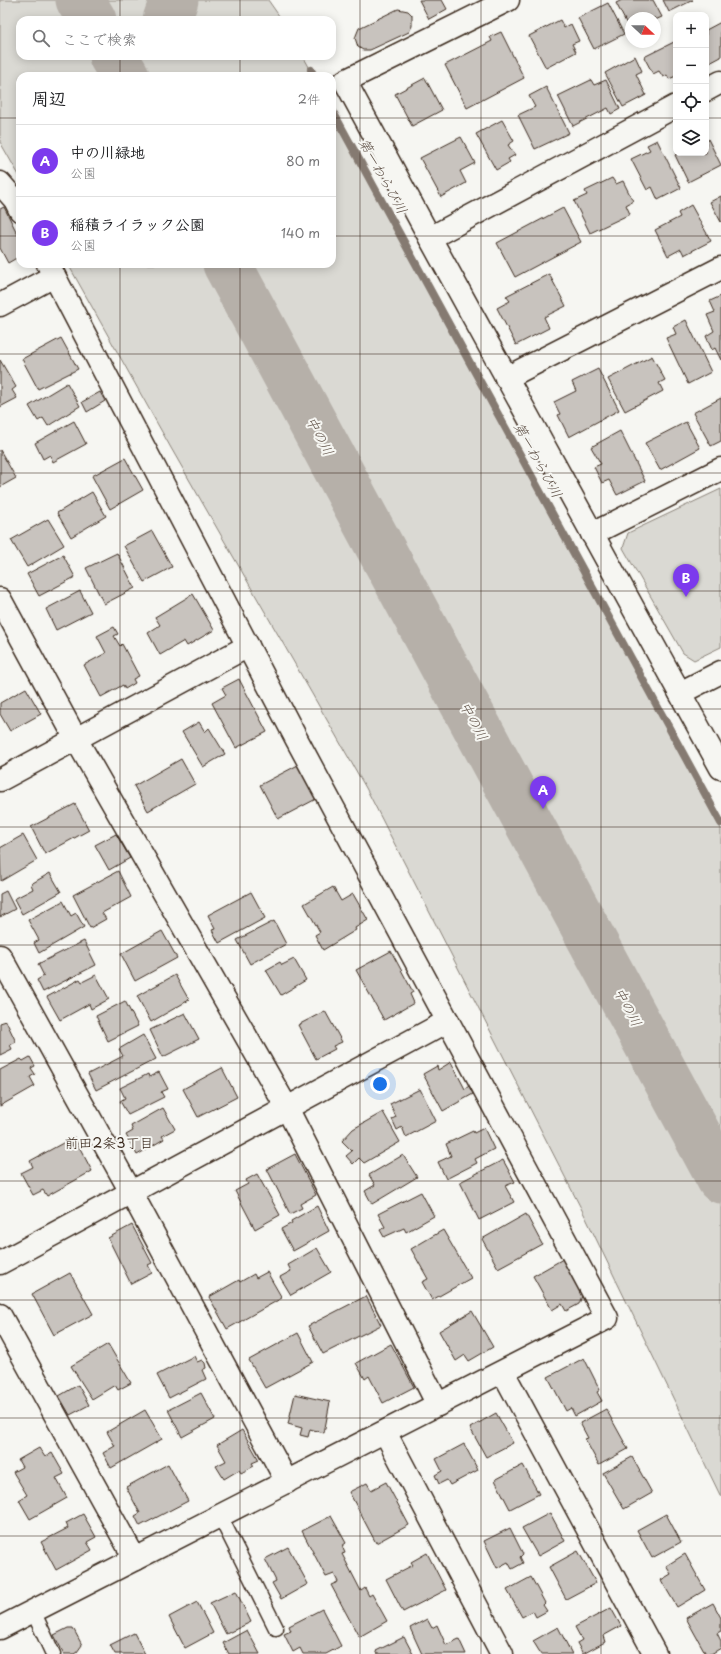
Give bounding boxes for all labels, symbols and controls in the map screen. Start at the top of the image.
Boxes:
north arrow [625,12,661,48]
map controls [673,12,709,156]
button: + [673,12,709,48]
search box [16,16,336,60]
icon: search [30,27,52,49]
text: ここで検索 [62,27,137,50]
button: − [673,48,709,84]
button: locate [673,84,709,120]
text: 周辺 [32,85,66,111]
text: 2件 [298,89,320,108]
button: layers [673,120,709,156]
water label: 第一わらび川 [354,134,413,218]
text: 中の川緑地 [70,140,145,163]
text: A [40,151,50,170]
text: 80 m [286,151,320,170]
text: 公園 [70,163,96,182]
text: 稲積ライラック公園 [70,212,205,235]
text: B [41,223,49,242]
text: 140 m [281,223,320,242]
text: 公園 [70,235,96,254]
water label: 中の川 [301,412,340,459]
water label: 第一わらび川 [509,418,568,502]
pin: B [673,564,699,597]
water label: 中の川 [455,697,494,744]
pin: A [530,776,556,809]
water label: 中の川 [609,983,648,1030]
your location [370,1074,390,1094]
district label: 前田2条3丁目 [64,1132,154,1153]

